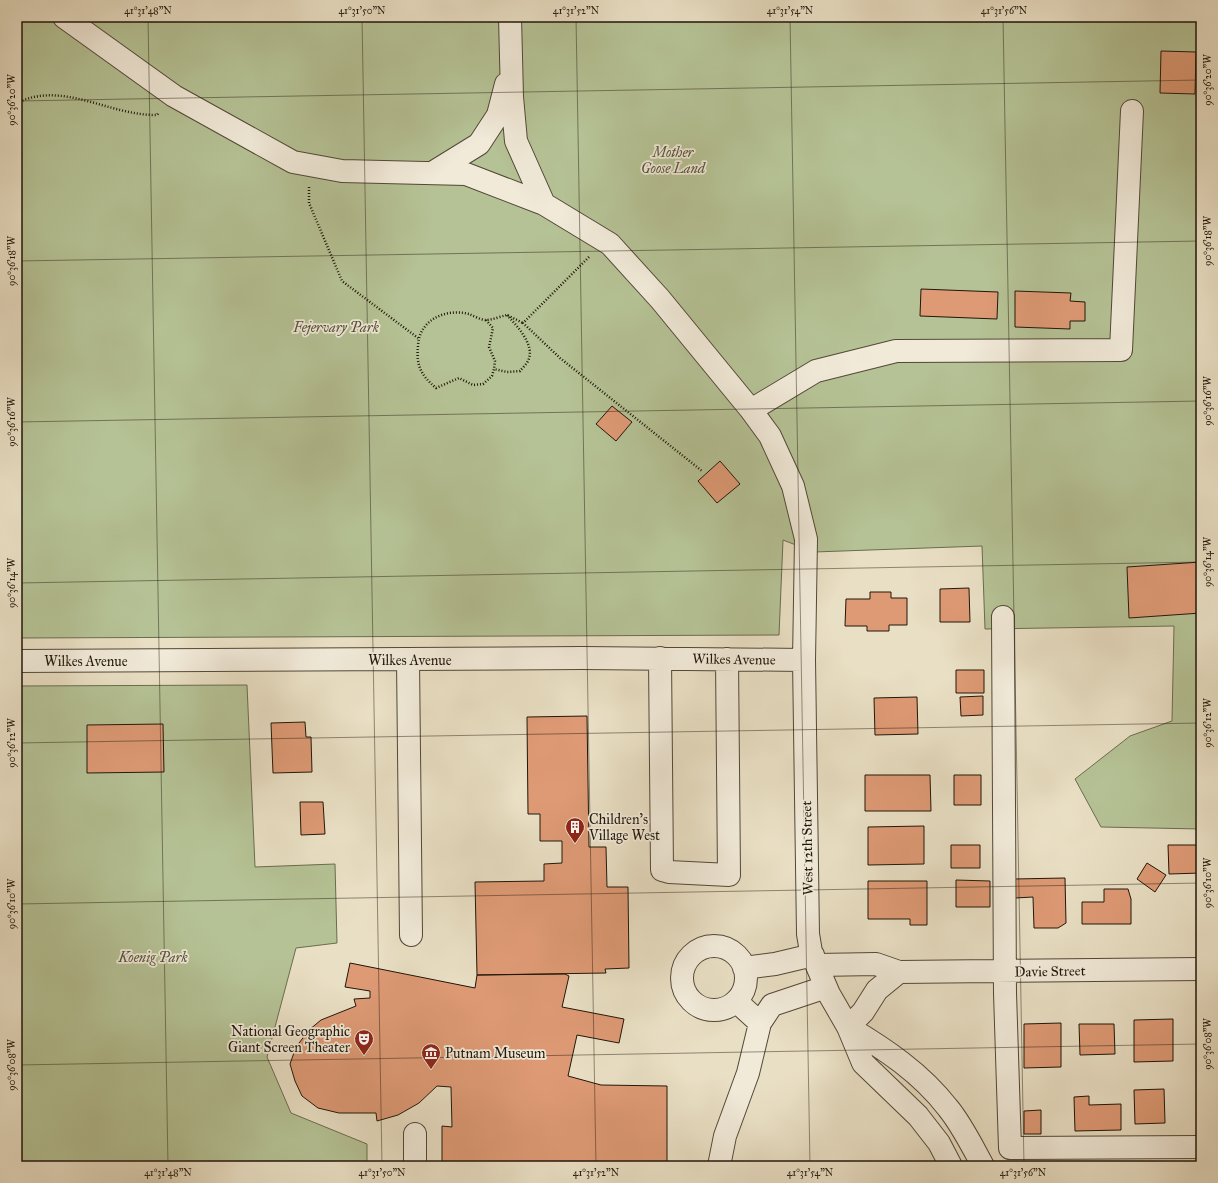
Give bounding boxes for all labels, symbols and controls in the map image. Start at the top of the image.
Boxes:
text: 41°31'48"N [124,5,172,17]
text: 41°31'50"N [338,5,386,17]
text: 41°31'52"N [553,5,600,17]
text: 41°31'54"N [767,5,814,17]
text: 41°31'56"N [981,5,1028,17]
text: 90°36'20"W [1202,54,1214,106]
text: 90°36'20"W [6,74,18,126]
park label: Mother Goose Land [641,144,707,177]
text: 90°36'18"W [1202,216,1214,266]
text: 90°36'18"W [6,236,18,286]
park label: Fejervary Park [292,319,380,336]
text: 90°36'16"W [1202,376,1214,426]
text: 90°36'16"W [6,397,18,447]
text: 90°36'14"W [1202,536,1214,587]
text: 90°36'14"W [6,557,18,608]
street label: Wilkes Avenue [692,650,776,669]
street label: Wilkes Avenue [368,652,452,669]
street label: Wilkes Avenue [44,653,128,670]
text: 90°36'12"W [1202,698,1214,748]
text: 90°36'12"W [6,718,18,768]
street label: West 12th Street [798,801,817,895]
place label: Children's Village West [588,811,660,844]
building icon: Children's Village West [564,816,586,844]
text: 90°36'10"W [1202,857,1214,908]
text: 90°36'10"W [6,878,18,929]
park label: Koenig Park [117,949,188,966]
street label: Davie Street [1014,962,1086,981]
text: 90°36'08"W [1202,1018,1214,1070]
place label: National Geographic Giant Screen Theater [228,1023,351,1056]
theatre icon: National Geographic Giant Screen Theater [353,1028,375,1056]
text: 90°36'08"W [6,1039,18,1091]
museum icon: Putnam Museum [420,1042,442,1070]
place label: Putnam Museum [445,1045,546,1062]
text: 41°31'48"N [144,1167,192,1179]
text: 41°31'50"N [358,1167,406,1179]
text: 41°31'52"N [573,1167,620,1179]
text: 41°31'54"N [787,1167,834,1179]
text: 41°31'56"N [1000,1167,1047,1179]

